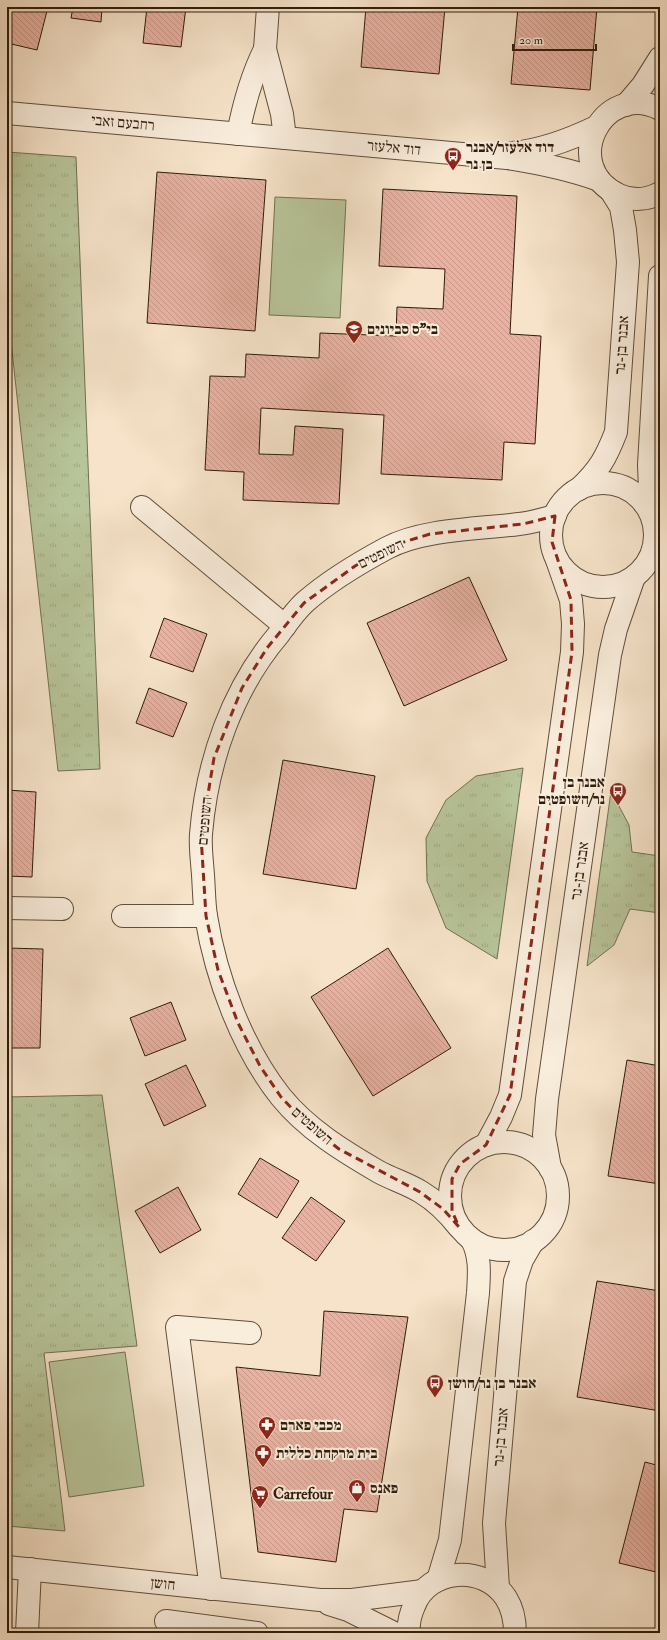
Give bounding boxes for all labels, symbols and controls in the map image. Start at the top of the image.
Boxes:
scale bar [513,26,596,52]
text: 20 m [519,33,544,48]
street label: רחבעם זאבי [90,111,156,135]
street label: דוד אלעזר [366,136,422,160]
place label: דוד אלעזר/אבנר בן נר [466,138,554,174]
bus stop icon: דוד אלעזר/אבנר בן נר [443,146,463,171]
street label: אבנר בן-נר [610,315,634,375]
school or university icon: בי"ס סביונים [344,319,364,344]
place label: בי"ס סביונים [367,320,438,339]
street label: השופטים [355,535,407,573]
place label: אבנר בן נר/השופטים [538,773,605,809]
bus stop icon: אבנר בן נר/השופטים [608,781,628,806]
street label: השופטים [193,796,217,846]
street label: אבנר בן-נר [566,840,594,902]
street label: השופטים [287,1103,337,1149]
bus stop icon: אבנר בן נר/חושן [425,1373,445,1398]
place label: אבנר בן נר/חושן [448,1374,536,1393]
street label: אבנר בן-נר [489,1407,513,1467]
pharmacy icon: מכבי פארם [257,1415,277,1440]
place label: מכבי פארם [280,1416,342,1435]
pharmacy icon: בית מרקחת כללית [253,1443,273,1468]
place label: בית מרקחת כללית [276,1444,377,1463]
shop icon: פאנס [347,1478,367,1503]
place label: פאנס [370,1479,398,1498]
supermarket icon: Carrefour [250,1484,270,1509]
place label: Carrefour [273,1485,333,1504]
street label: חושן [150,1573,176,1595]

